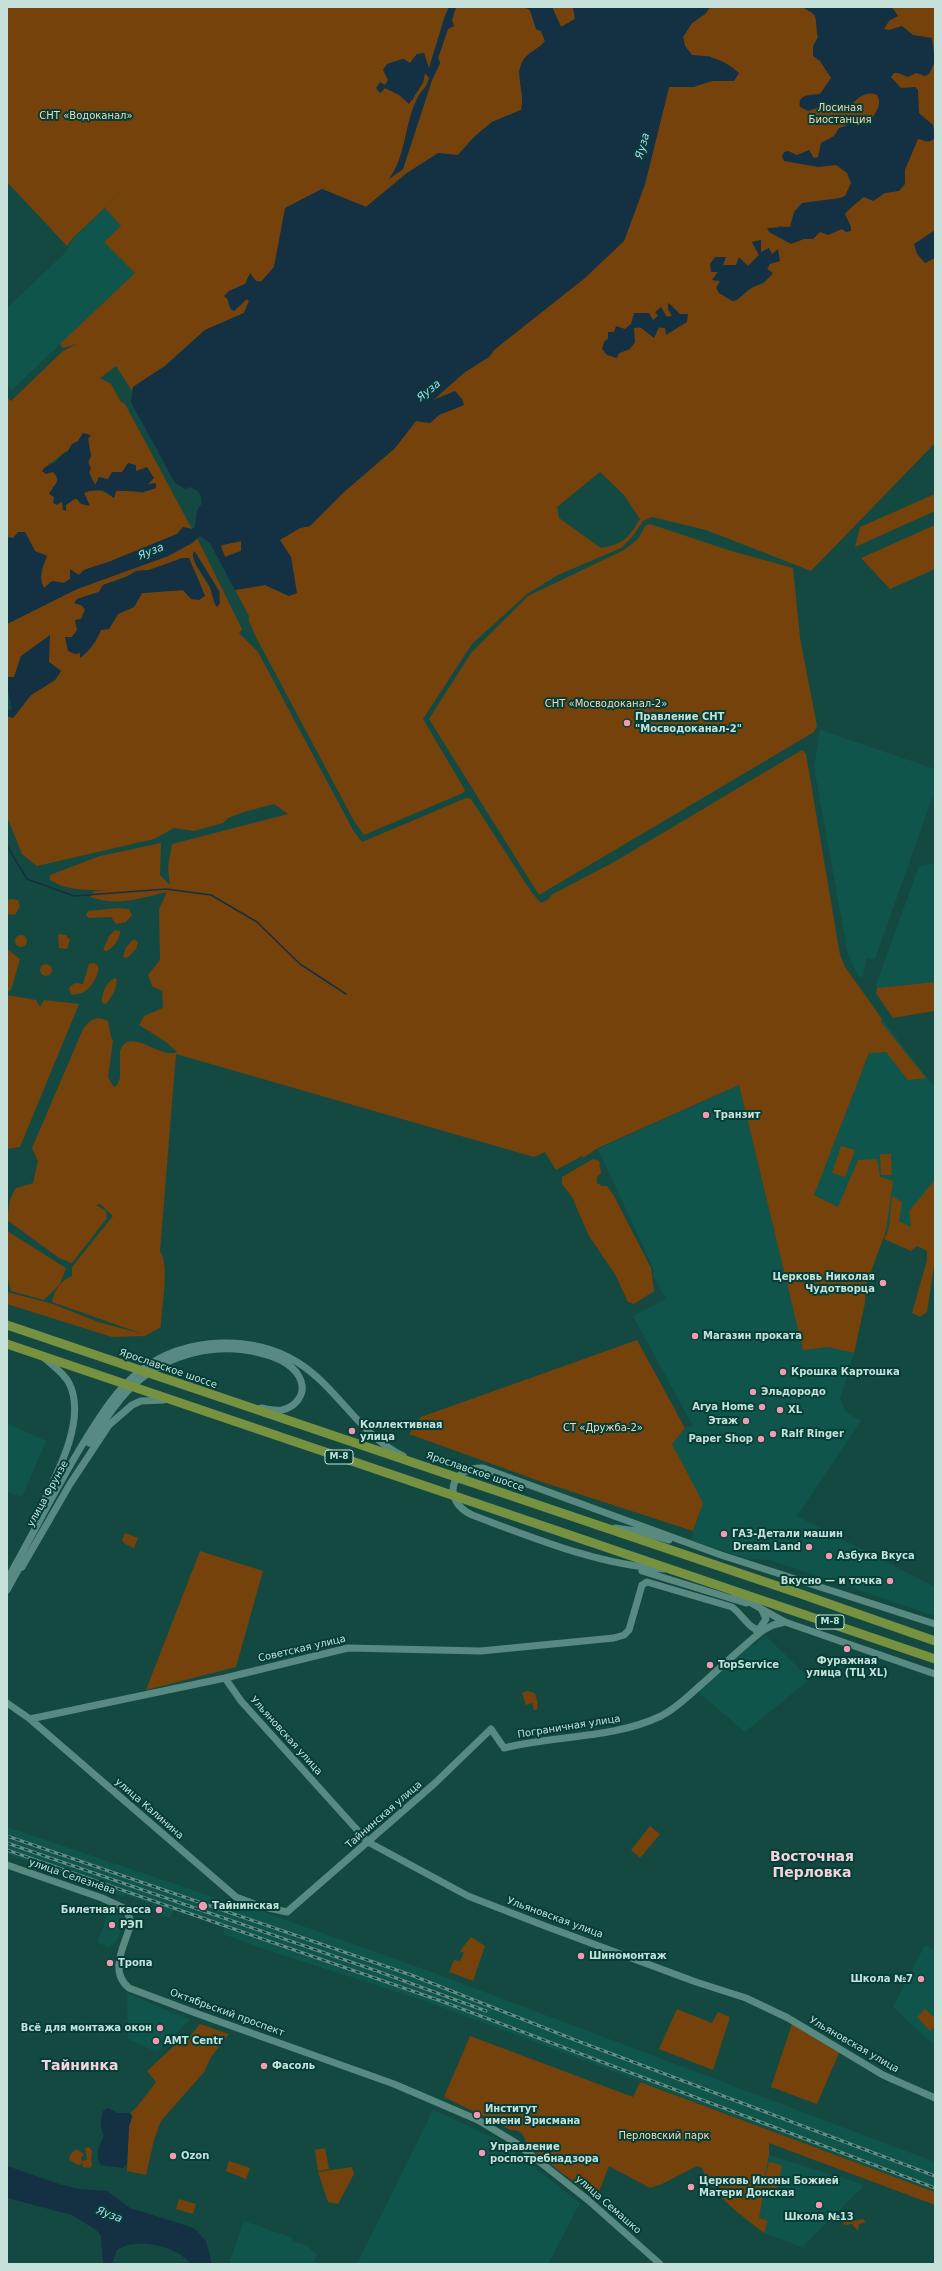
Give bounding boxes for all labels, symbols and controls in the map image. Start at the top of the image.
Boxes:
park label: Лосиная Биостанция [809,102,871,126]
park label: СНТ «Водоканал» [39,110,133,122]
water label: Яуза [633,131,653,161]
water label: Яуза [414,377,444,405]
water label: Яуза [136,541,166,563]
park label: СНТ «Мосводоканал-2» [545,698,667,710]
place label: Правление СНТ "Мосводоканал-2" [635,711,742,734]
marker: Правление СНТ "Мосводоканал-2" [622,718,632,728]
place label: Транзит [714,1109,760,1121]
marker: Транзит [701,1110,711,1120]
place label: Церковь Николая Чудотворца [772,1271,875,1294]
marker: Церковь Николая Чудотворца [878,1278,888,1288]
place label: Магазин проката [703,1330,802,1342]
marker: Магазин проката [690,1331,700,1341]
street label: Ярославское шоссе [117,1347,219,1391]
place label: Крошка Картошка [791,1366,900,1378]
marker: Крошка Картошка [778,1367,788,1377]
place label: Эльдородо [761,1386,826,1398]
marker: Эльдородо [748,1387,758,1397]
place label: Arya Home [692,1401,754,1413]
marker: Arya Home [757,1402,767,1412]
place label: XL [788,1404,802,1416]
marker: XL [775,1405,785,1415]
place label: Этаж [708,1415,738,1427]
marker: Этаж [741,1416,751,1426]
place label: Коллективная улица [360,1419,442,1442]
park label: СТ «Дружба-2» [563,1422,643,1434]
marker: Коллективная улица [347,1426,357,1436]
place label: Ralf Ringer [781,1428,844,1440]
marker: Ralf Ringer [768,1429,778,1439]
place label: Paper Shop [688,1433,753,1445]
marker: Paper Shop [756,1434,766,1444]
road number: М-8 [325,1450,353,1464]
street label: Ярославское шоссе [424,1450,526,1494]
street label: улица Фрунзе [25,1459,71,1529]
place label: ГАЗ-Детали машин [732,1528,843,1540]
marker: ГАЗ-Детали машин [719,1529,729,1539]
place label: Dream Land [733,1541,801,1553]
marker: Dream Land [804,1542,814,1552]
place label: Азбука Вкуса [837,1550,915,1562]
marker: Азбука Вкуса [824,1551,834,1561]
place label: Вкусно — и точка [781,1575,882,1587]
marker: Вкусно — и точка [885,1576,895,1586]
road number: М-8 [816,1615,844,1629]
street label: Советская улица [257,1633,347,1665]
marker: Фуражная улица (ТЦ XL) [842,1644,852,1654]
place label: Фуражная улица (ТЦ XL) [806,1655,888,1678]
place label: TopService [718,1659,779,1671]
marker: TopService [705,1660,715,1670]
street label: Ульяновская улица [248,1694,324,1778]
street label: Пограничная улица [517,1713,621,1741]
street label: улица Калинина [112,1776,186,1842]
street label: Тайнинская улица [343,1779,425,1851]
district label: Восточная Перловка [770,1849,854,1882]
street label: улица Селезнёва [27,1857,117,1897]
street label: Ульяновская улица [505,1895,605,1941]
marker: Тайнинская [197,1900,209,1912]
place label: Тайнинская [212,1900,279,1912]
place label: Билетная касса [61,1904,151,1916]
marker: Билетная касса [154,1905,164,1915]
place label: РЭП [120,1919,143,1931]
marker: РЭП [107,1920,117,1930]
place label: Шиномонтаж [589,1950,667,1962]
marker: Шиномонтаж [576,1951,586,1961]
place label: Тропа [118,1957,153,1969]
marker: Тропа [105,1958,115,1968]
place label: Школа №7 [850,1973,913,1985]
marker: Школа №7 [916,1974,926,1984]
street label: Октябрьский проспект [168,1987,286,2039]
street label: Ульяновская улица [807,2014,901,2076]
place label: Всё для монтажа окон [21,2022,152,2034]
marker: Всё для монтажа окон [155,2023,165,2033]
place label: AMT Centr [164,2035,223,2047]
marker: AMT Centr [151,2036,161,2046]
district label: Тайнинка [42,2058,118,2074]
place label: Фасоль [272,2060,315,2072]
marker: Фасоль [259,2061,269,2071]
place label: Институт имени Эрисмана [485,2103,580,2126]
marker: Институт имени Эрисмана [472,2110,482,2120]
park label: Перловский парк [618,2130,710,2142]
place label: Управление роспотребнадзора [490,2141,599,2164]
marker: Управление роспотребнадзора [477,2148,487,2158]
place label: Ozon [181,2150,209,2162]
marker: Ozon [168,2151,178,2161]
street label: улица Семашко [573,2173,643,2237]
place label: Церковь Иконы Божией Матери Донская [699,2175,839,2198]
marker: Церковь Иконы Божией Матери Донская [686,2182,696,2192]
marker: Школа №13 [814,2200,824,2210]
water label: Яуза [94,2204,124,2226]
place label: Школа №13 [784,2211,854,2223]

